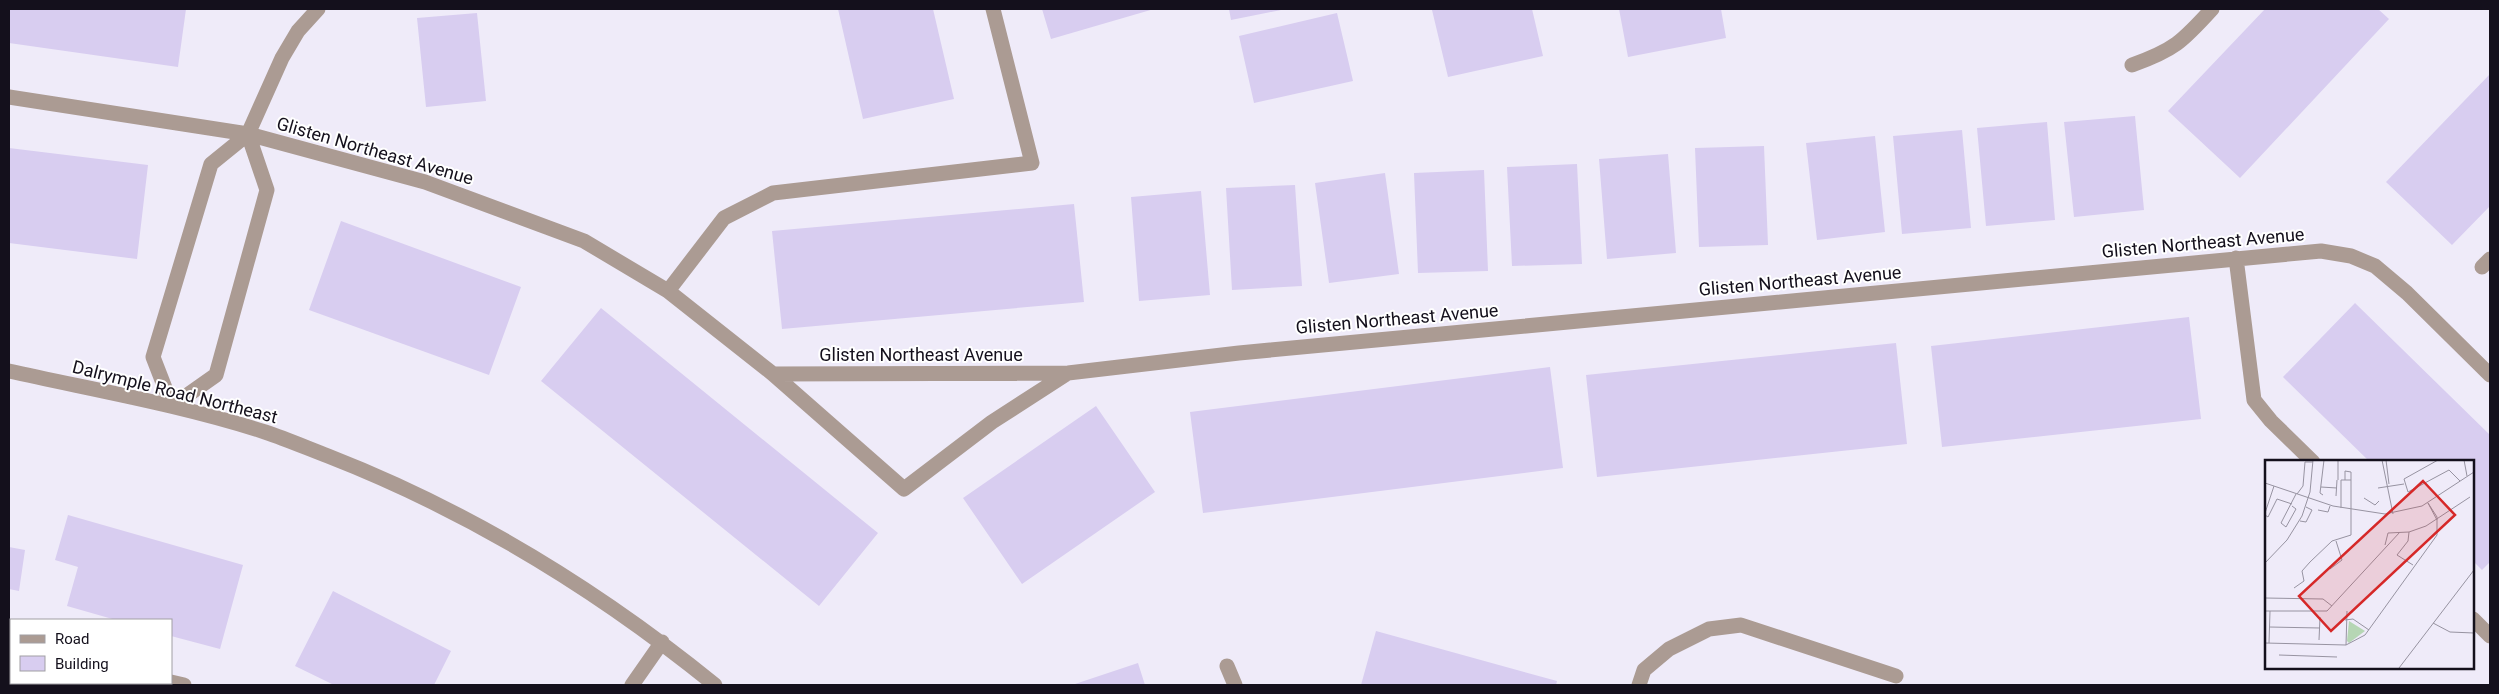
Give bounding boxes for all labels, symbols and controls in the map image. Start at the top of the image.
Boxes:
street label: Glisten Northeast Avenue [274,112,476,189]
street label: Glisten Northeast Avenue [2101,223,2305,262]
street label: Glisten Northeast Avenue [1698,261,1902,300]
street label: Glisten Northeast Avenue [1295,299,1499,338]
street label: Glisten Northeast Avenue [819,344,1023,365]
street label: Dalrymple Road Northeast [70,356,280,427]
inset map [2265,460,2474,669]
legend [10,619,172,684]
text: Road [55,630,89,648]
text: Building [55,655,109,673]

